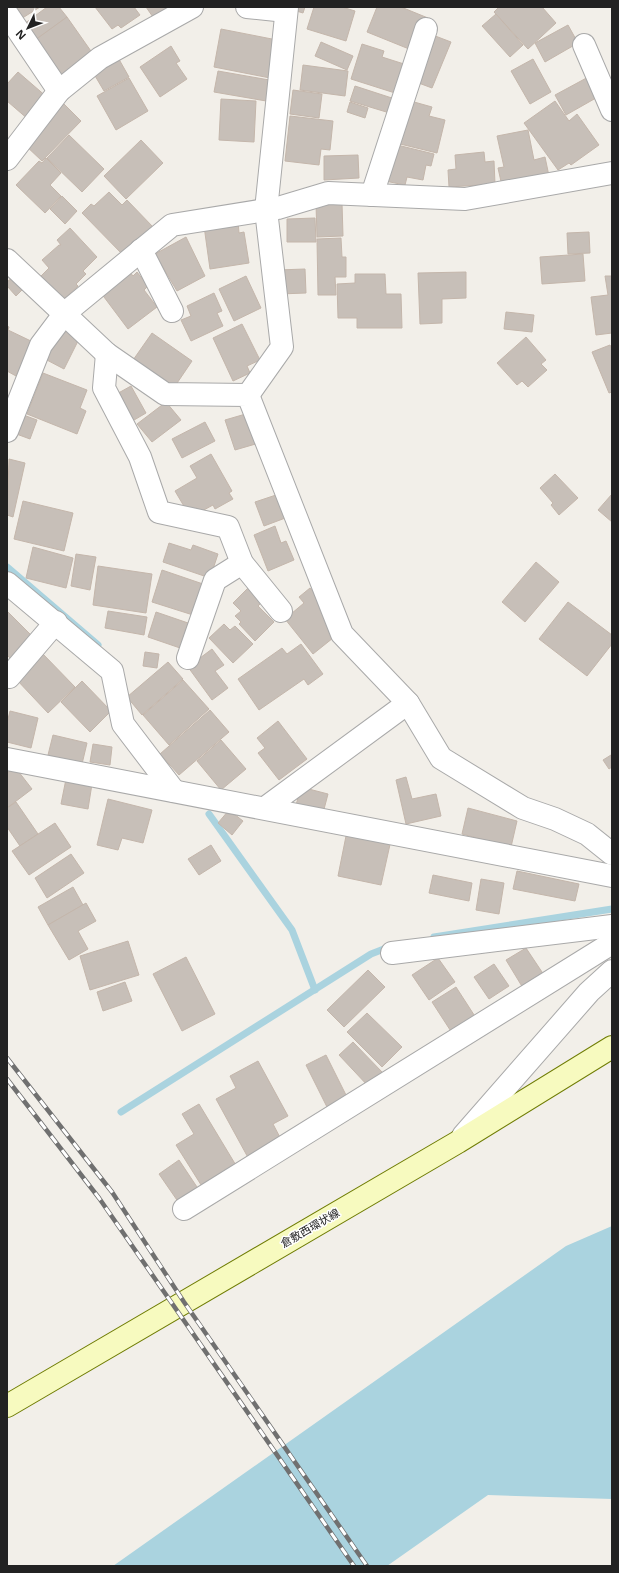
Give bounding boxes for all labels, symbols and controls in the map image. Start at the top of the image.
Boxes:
north arrow [8,8,48,48]
text: N [12,27,29,44]
street label: 倉敷西環状線 [277,1205,342,1251]

